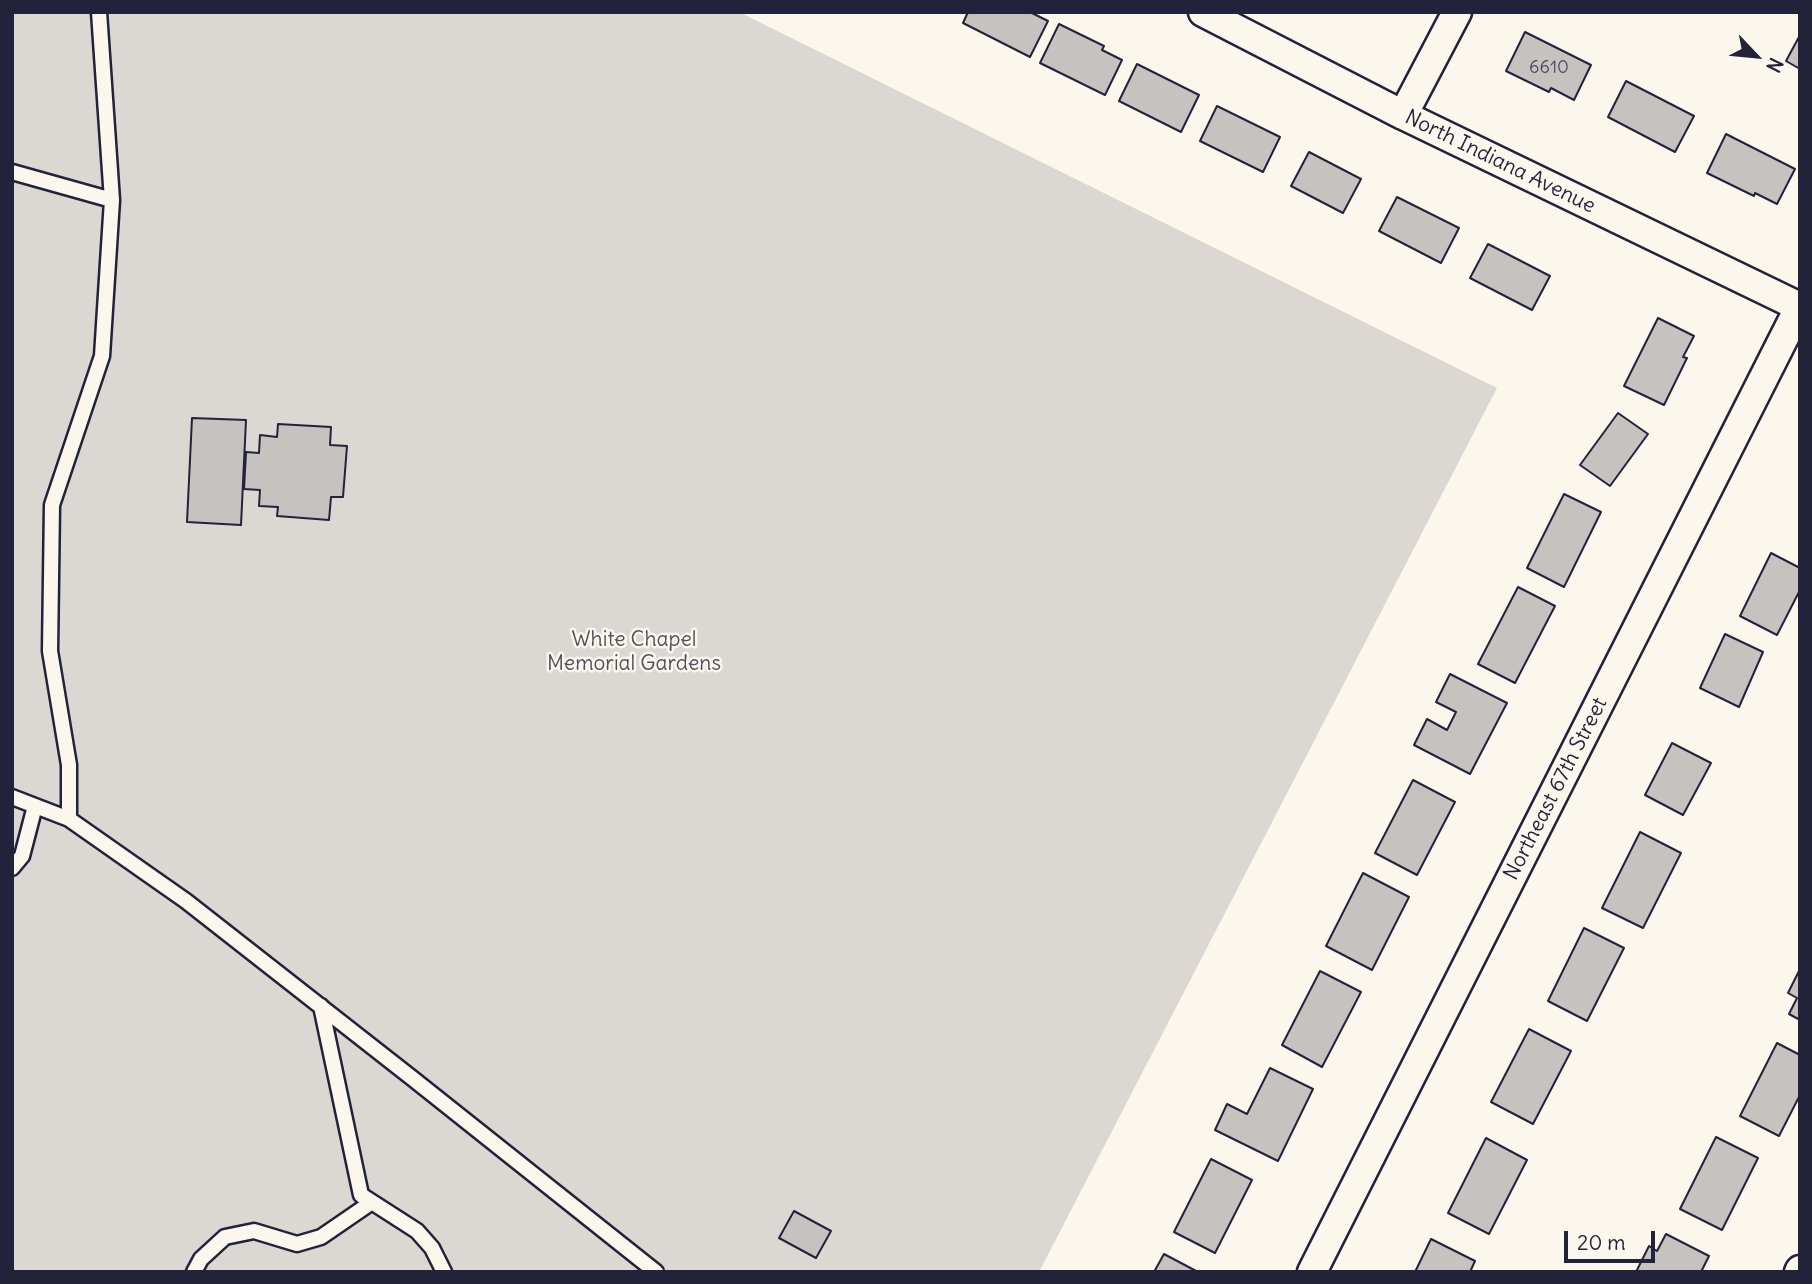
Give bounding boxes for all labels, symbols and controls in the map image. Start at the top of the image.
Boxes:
north arrow [1721,21,1791,91]
text: N [1761,54,1789,76]
house number: 6610 [1529,57,1569,79]
street label: North Indiana Avenue [1401,105,1599,219]
park label: White Chapel Memorial Gardens [547,627,721,677]
street label: Northeast 67th Street [1499,694,1613,884]
scale bar [1567,1218,1658,1262]
text: 20 m [1577,1229,1626,1256]

